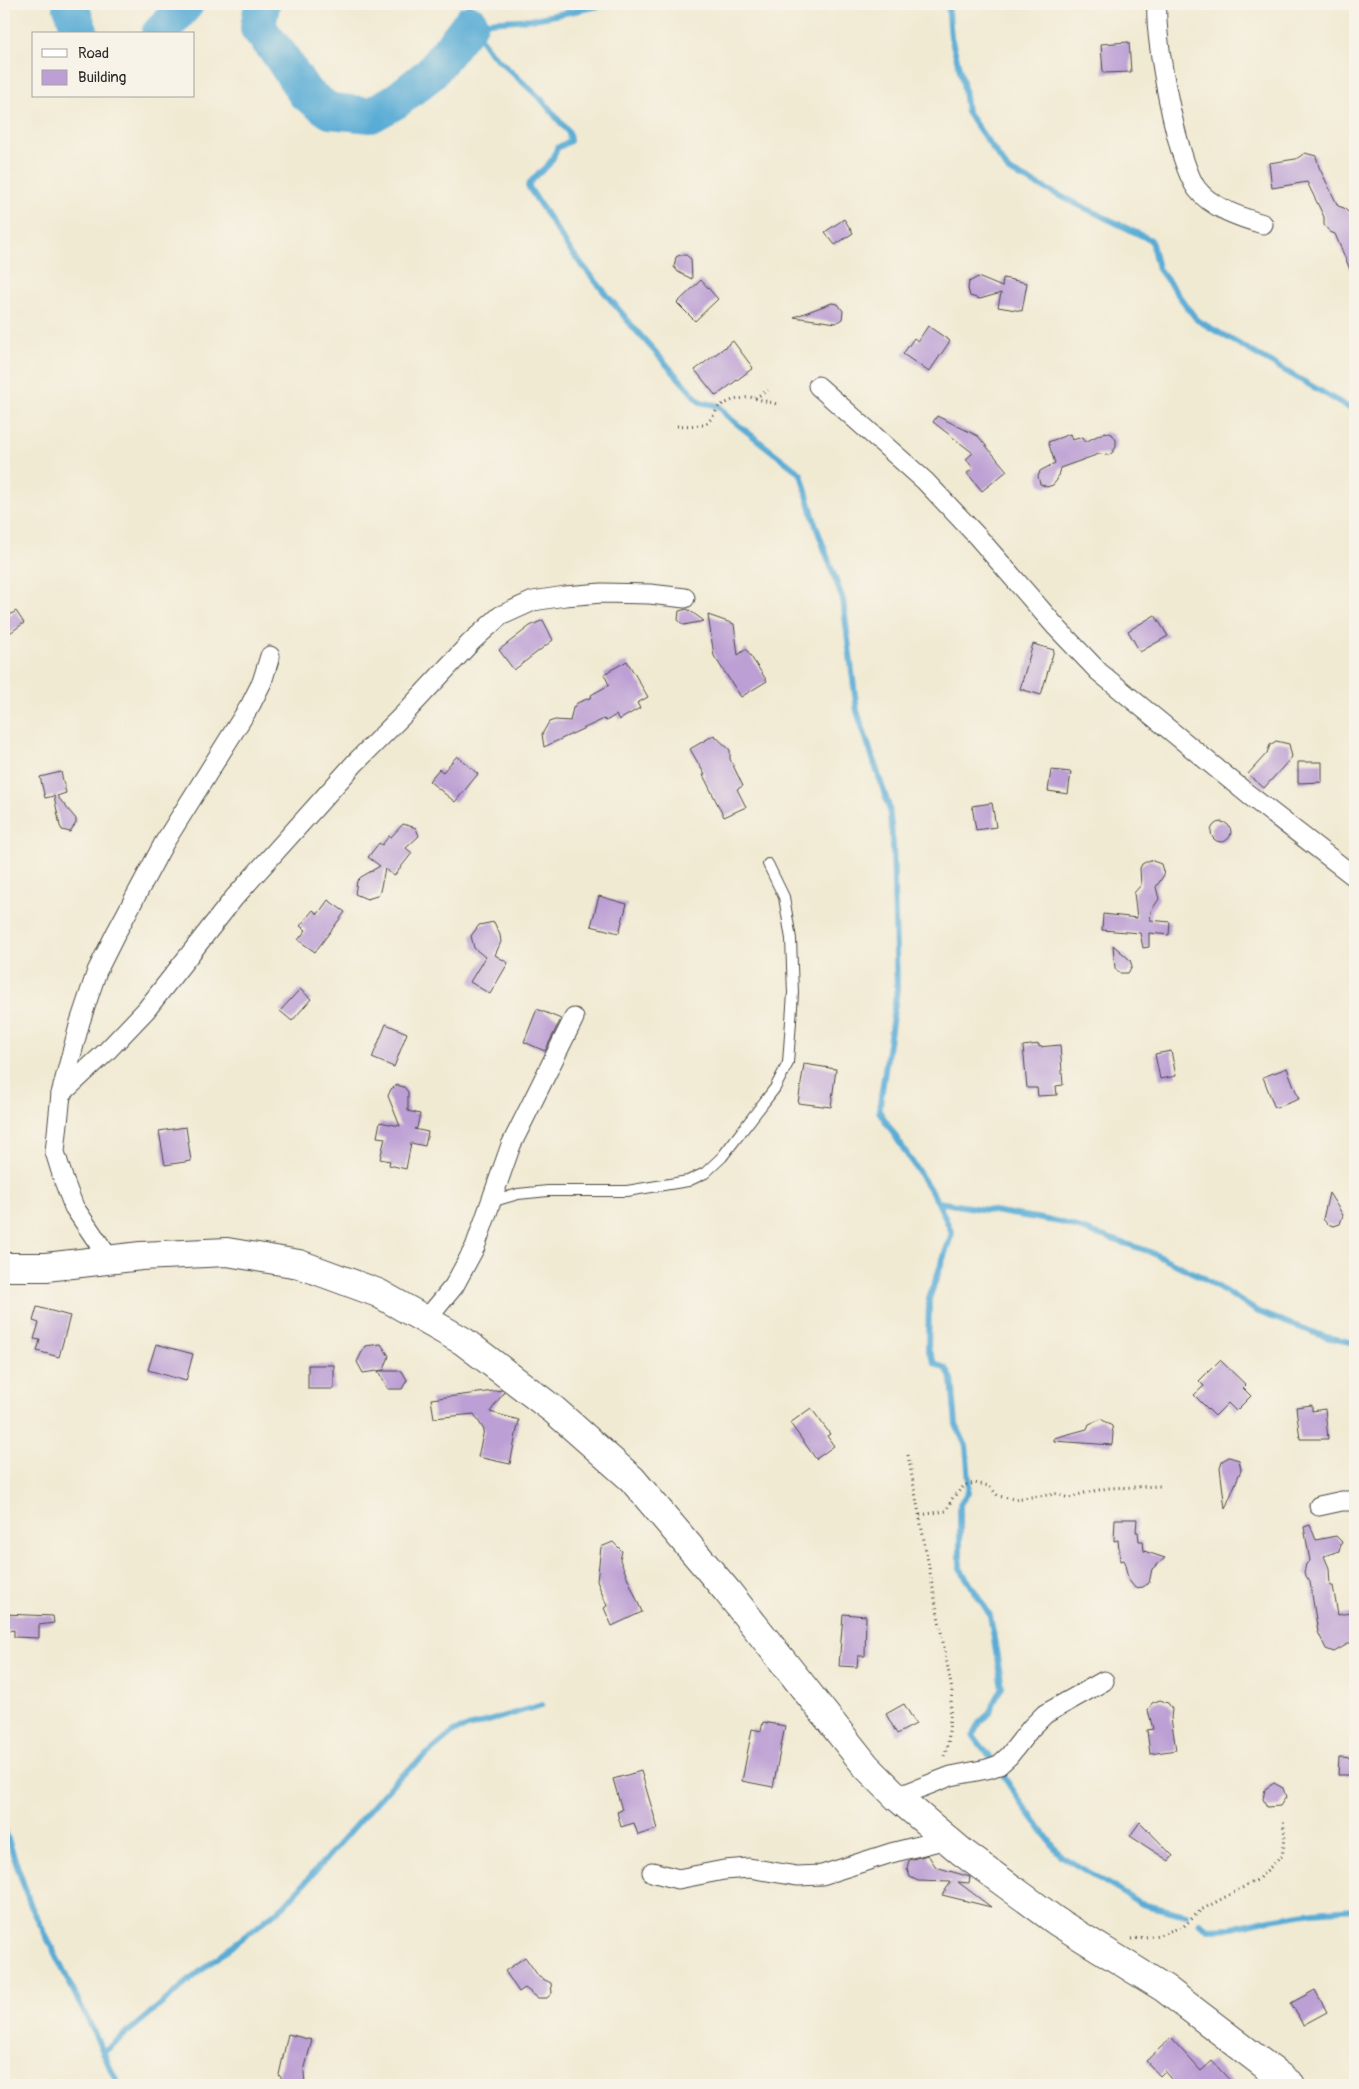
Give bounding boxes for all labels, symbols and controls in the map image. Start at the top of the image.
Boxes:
legend [32,32,195,98]
text: Road [78,44,109,63]
text: Building [78,68,126,87]

